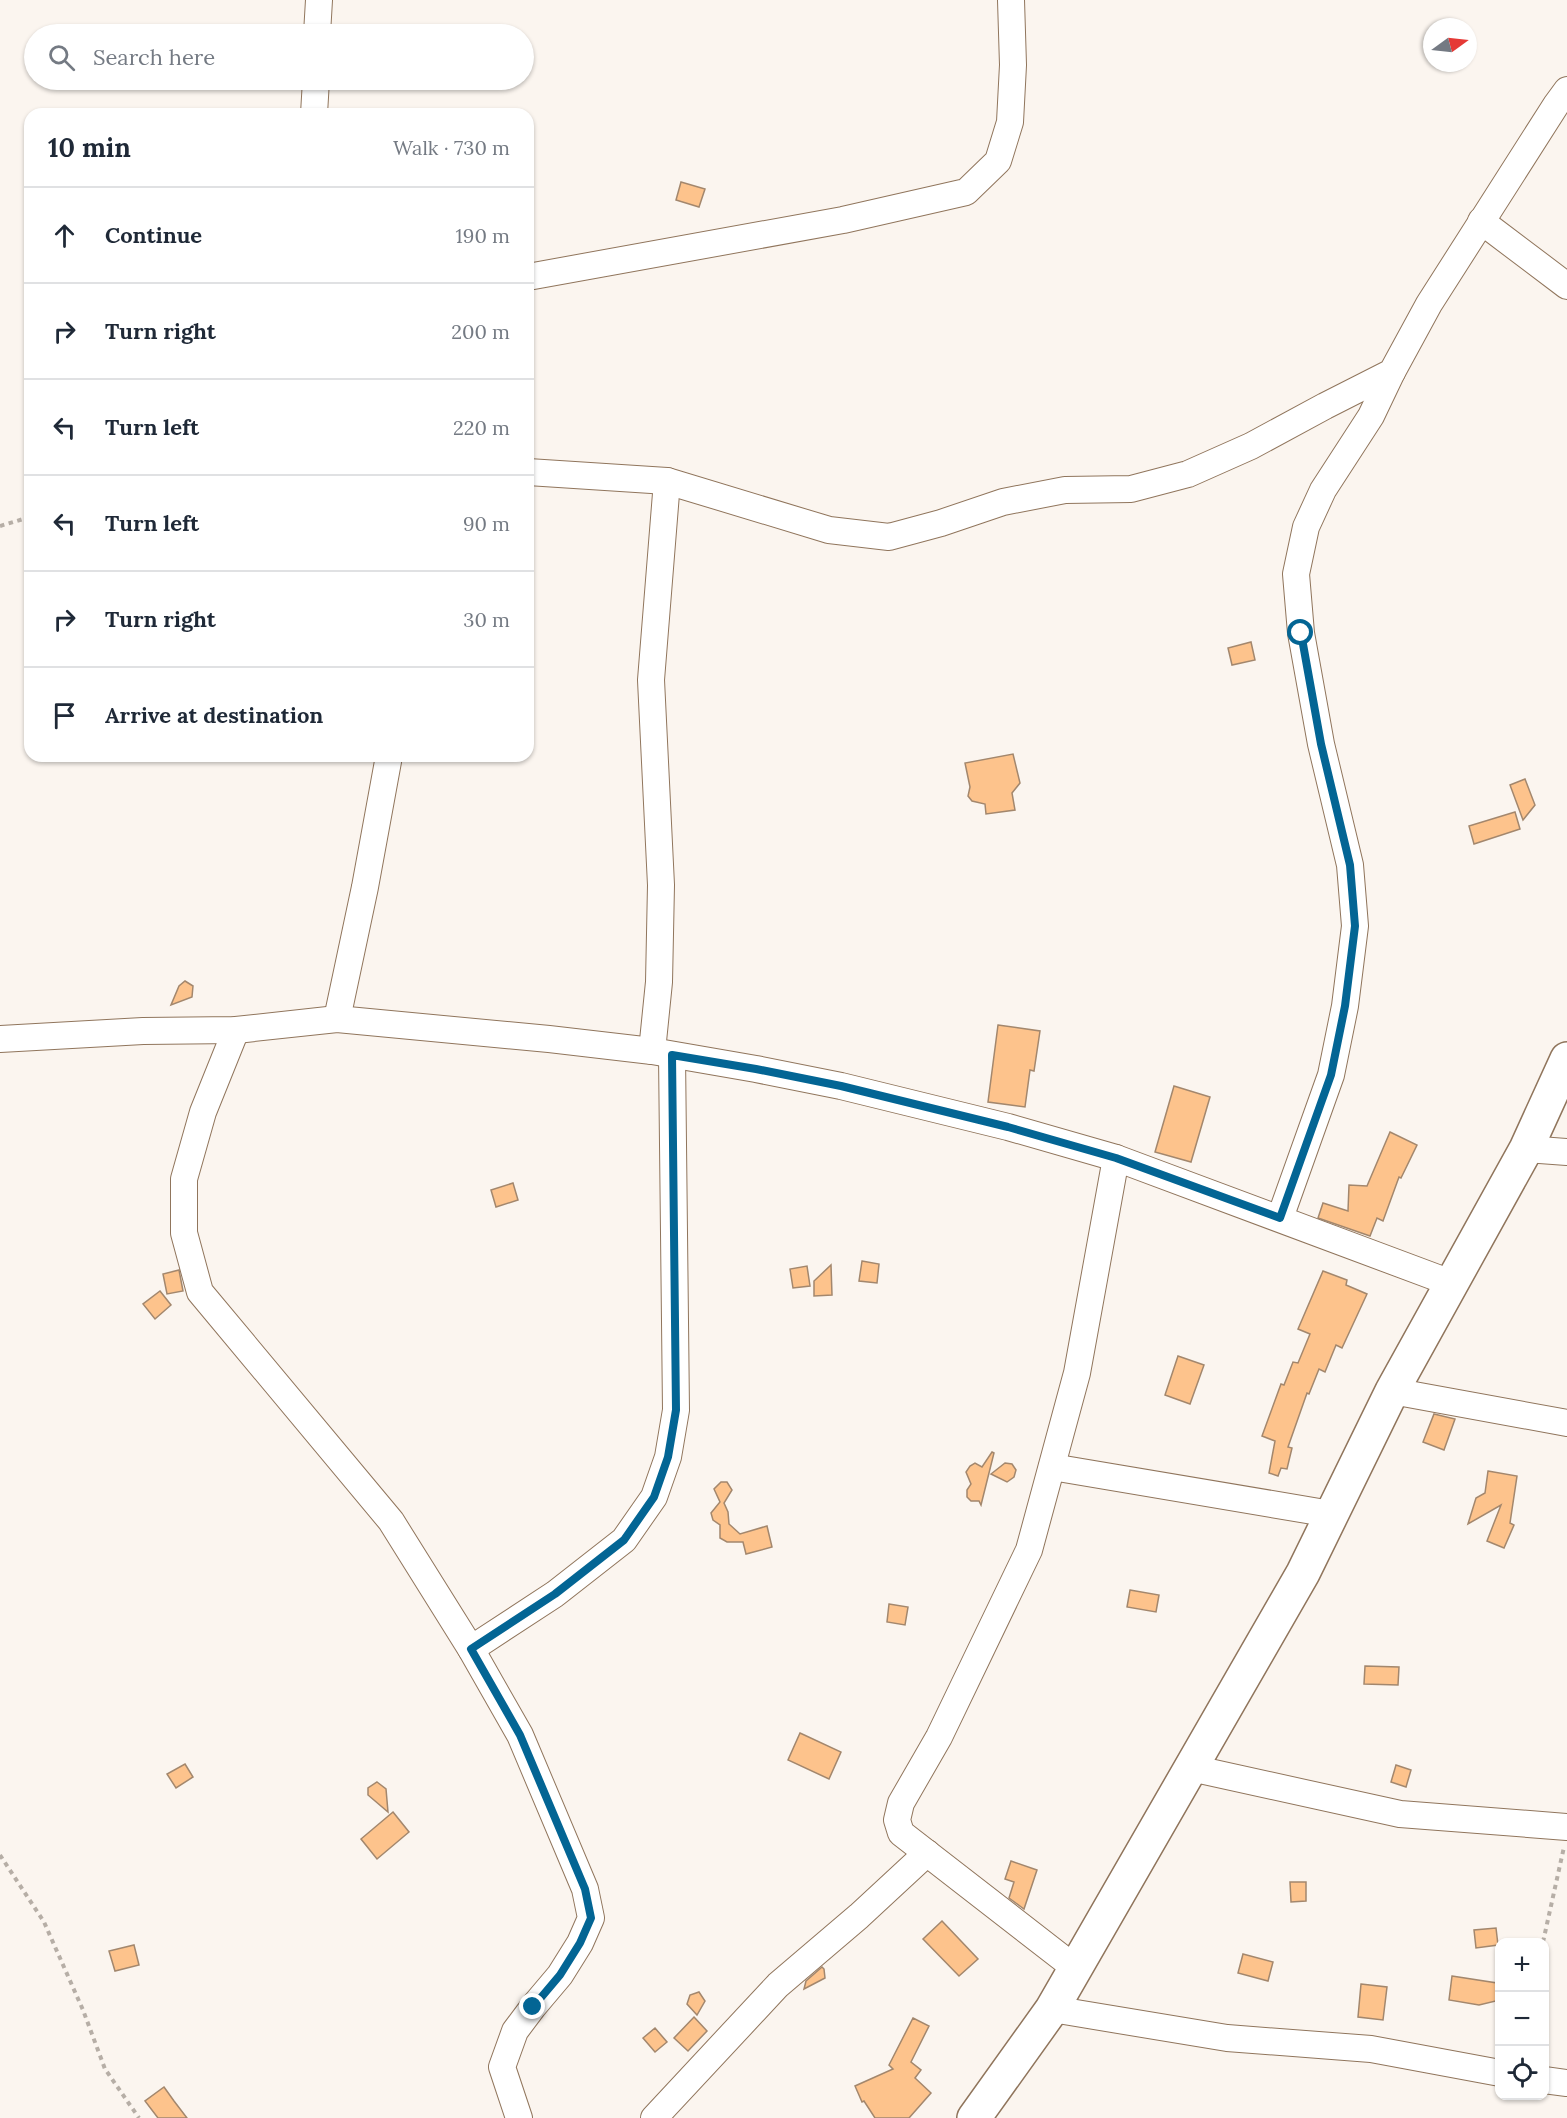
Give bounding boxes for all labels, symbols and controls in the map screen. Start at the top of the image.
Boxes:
north arrow [1423,18,1477,72]
search box [24,24,534,90]
icon: search [45,41,78,74]
text: Search here [93,43,215,71]
text: 10 min [48,131,131,164]
text: Walk · 730 m [393,135,510,160]
icon: ahead [48,219,81,252]
text: Continue [105,221,202,249]
text: 190 m [456,223,510,248]
icon: right [48,315,81,348]
text: Turn right [105,317,216,345]
text: 200 m [451,319,510,344]
icon: left [48,411,81,444]
text: Turn left [105,413,199,441]
text: 220 m [453,415,510,440]
icon: left [48,507,81,540]
text: Turn left [105,509,199,537]
text: 90 m [463,511,510,536]
icon: right [48,603,81,636]
text: Turn right [105,605,216,633]
text: 30 m [463,607,510,632]
route start [1287,619,1313,645]
icon: arrive [48,699,81,732]
text: Arrive at destination [105,701,323,729]
map controls [1495,1938,1549,2100]
button: + [1495,1938,1549,1992]
button: − [1495,1992,1549,2046]
route end [519,1993,545,2019]
button: locate [1495,2046,1549,2100]

